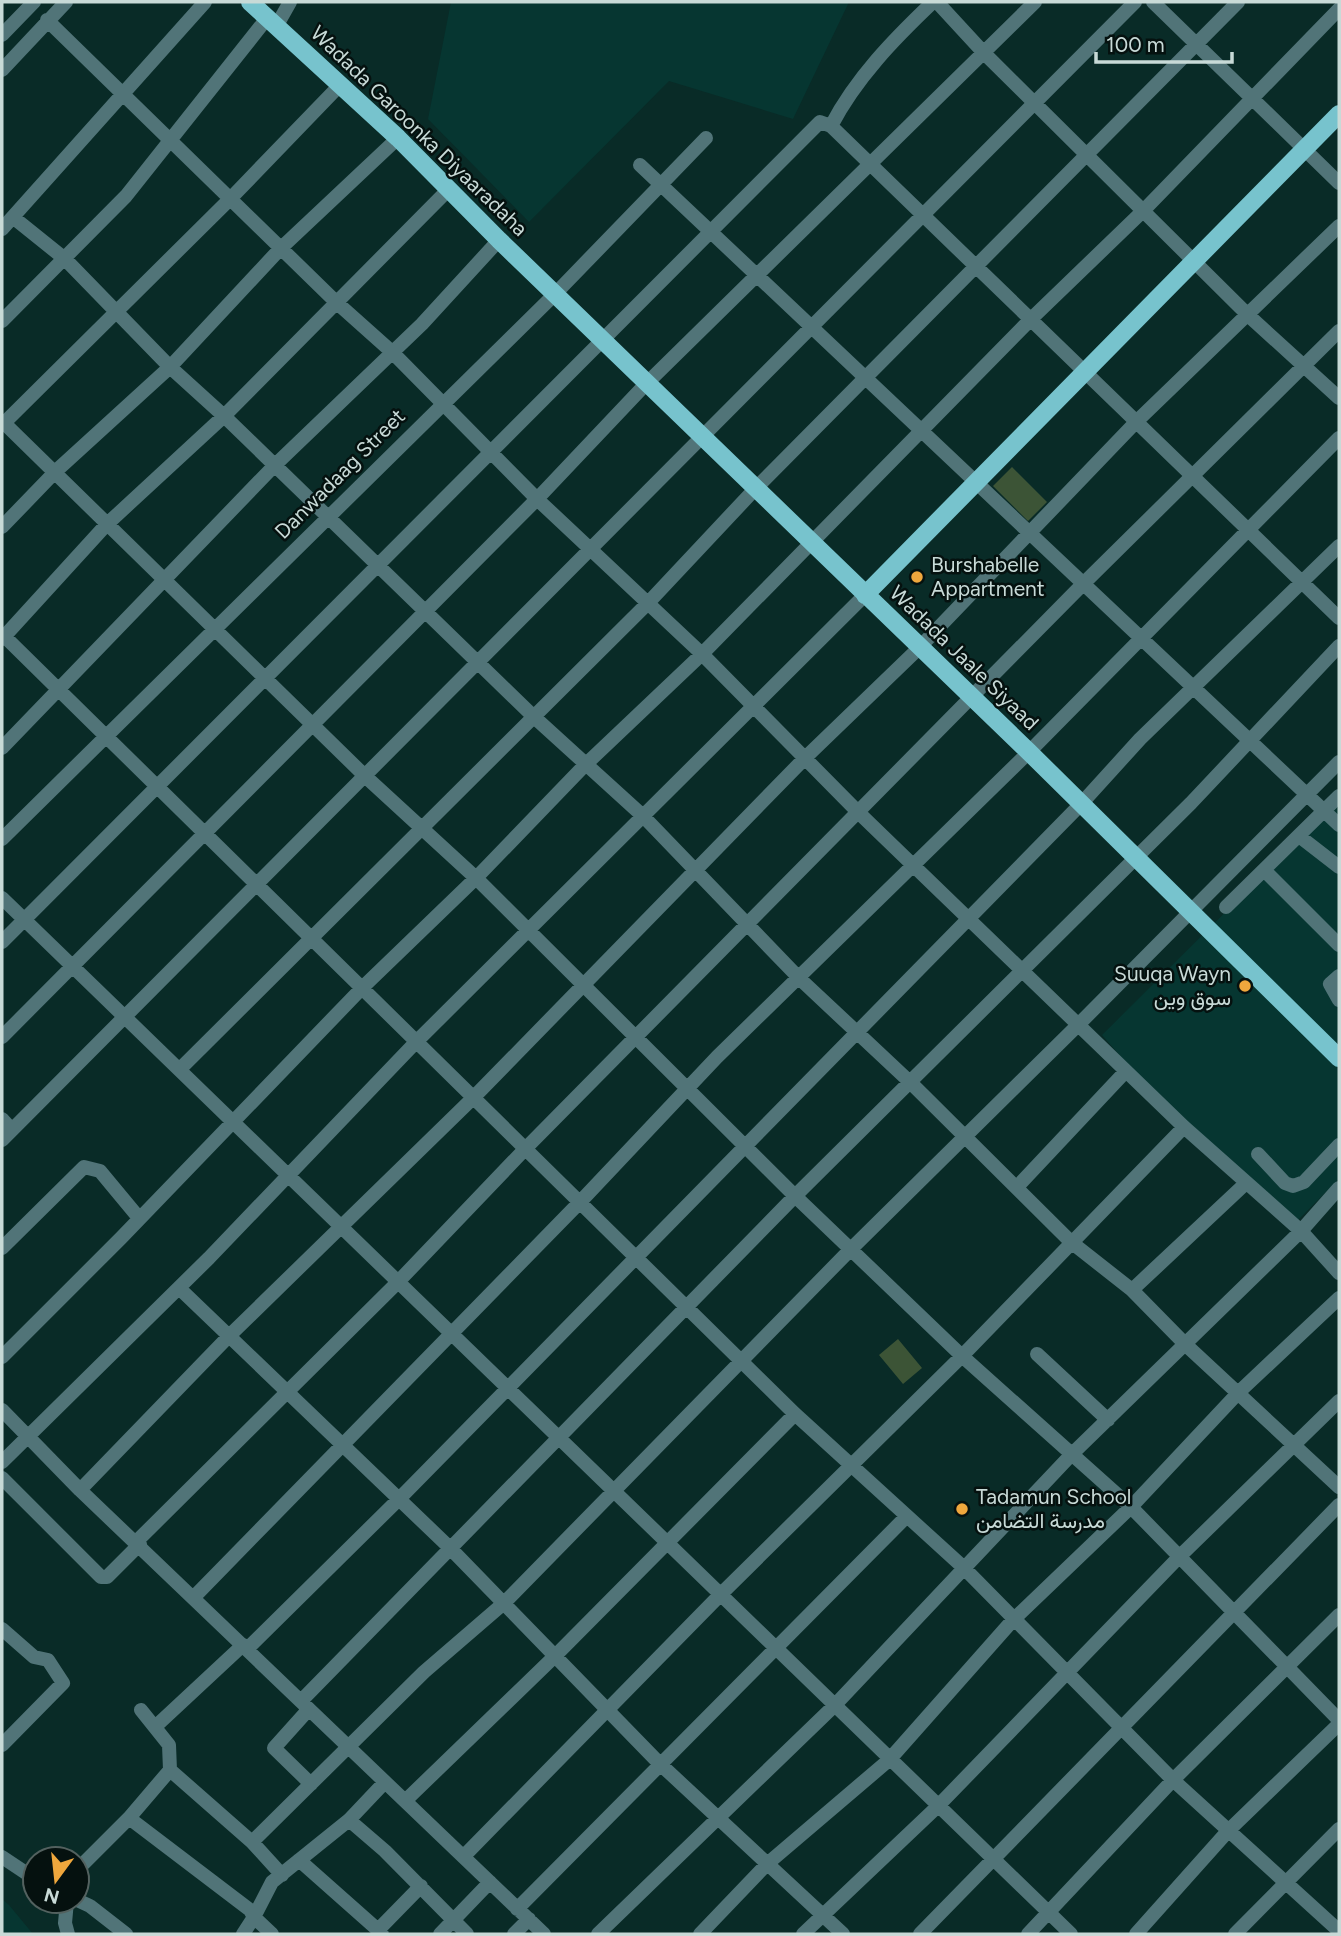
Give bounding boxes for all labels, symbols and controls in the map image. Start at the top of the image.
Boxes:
street label: Wadada Garoonka Diyaaradaha [306,20,533,241]
scale bar [1096,21,1232,65]
text: 100 m [1106,32,1165,57]
street label: Danwadaag Street [269,403,410,544]
place label: Burshabelle Appartment [931,552,1045,601]
marker: Burshabelle Appartment [909,569,925,585]
street label: Wadada Jaale Siyaad [885,580,1044,735]
place label: Suuqa Wayn سوق وين [1114,961,1231,1011]
marker: Suuqa Wayn سوق وين [1237,978,1253,994]
place label: Tadamun School مدرسة التضامن [976,1484,1131,1534]
marker: Tadamun School مدرسة التضامن [954,1501,970,1517]
north arrow [21,1845,91,1915]
text: N [42,1883,62,1909]

